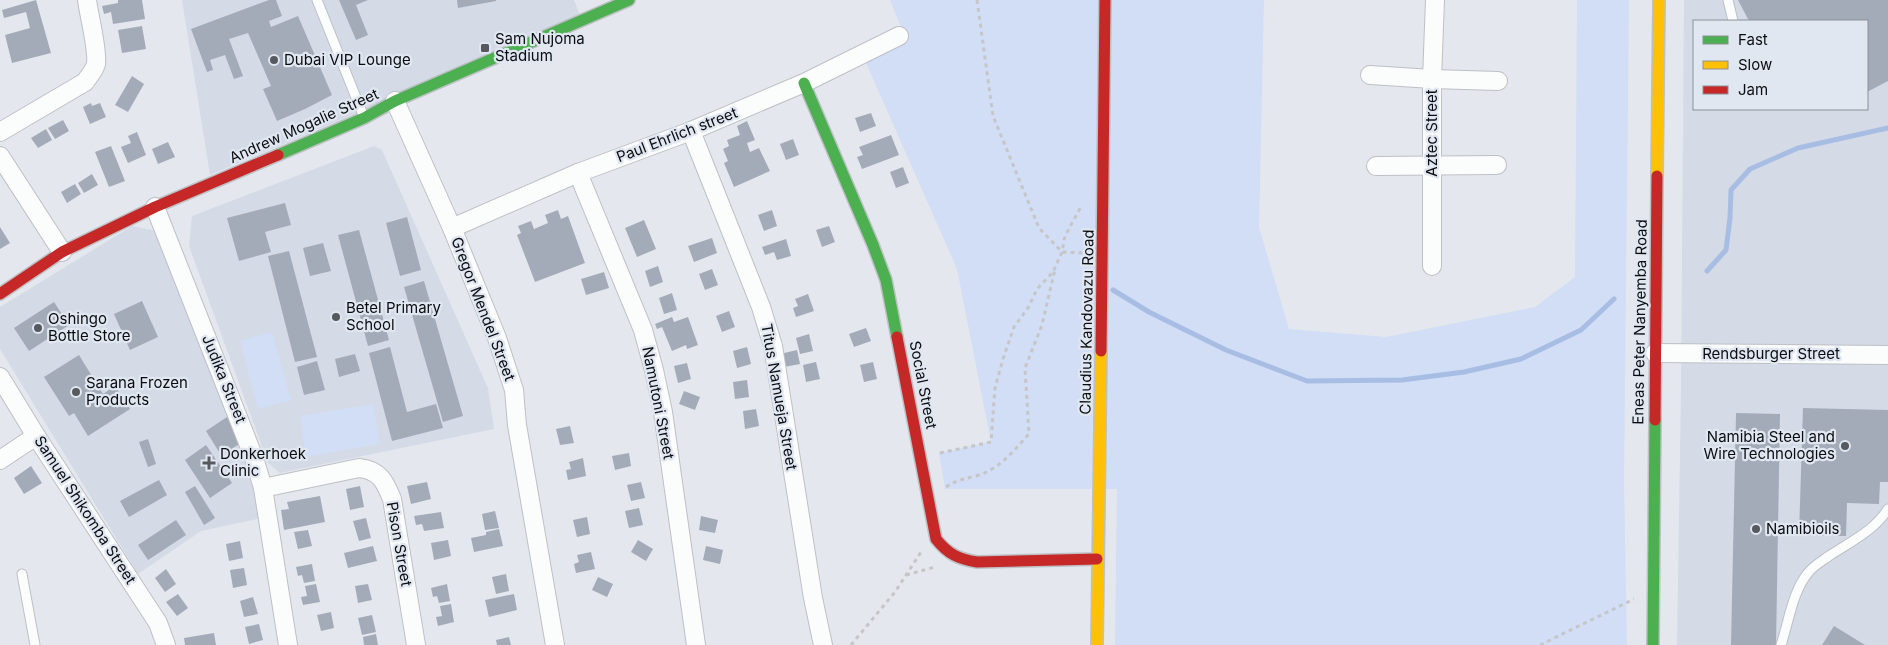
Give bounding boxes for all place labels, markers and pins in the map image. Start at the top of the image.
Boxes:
place label: Sam Nujoma Stadium [495,29,585,65]
marker: Sam Nujoma Stadium [479,42,491,54]
place label: Dubai VIP Lounge [284,50,411,69]
marker: Dubai VIP Lounge [268,54,280,66]
place label: Betel Primary School [346,298,441,334]
place label: Oshingo Bottle Store [48,309,130,345]
marker: Betel Primary School [330,311,342,323]
marker: Oshingo Bottle Store [32,322,44,334]
place label: Sarana Frozen Products [86,373,188,409]
marker: Sarana Frozen Products [70,386,82,398]
place label: Namibia Steel and Wire Technologies [1704,427,1835,463]
marker: Namibia Steel and Wire Technologies [1839,440,1851,452]
place label: Donkerhoek Clinic [220,444,307,480]
marker: Donkerhoek Clinic [202,456,216,470]
place label: Namibioils [1766,519,1840,538]
marker: Namibioils [1750,523,1762,535]

